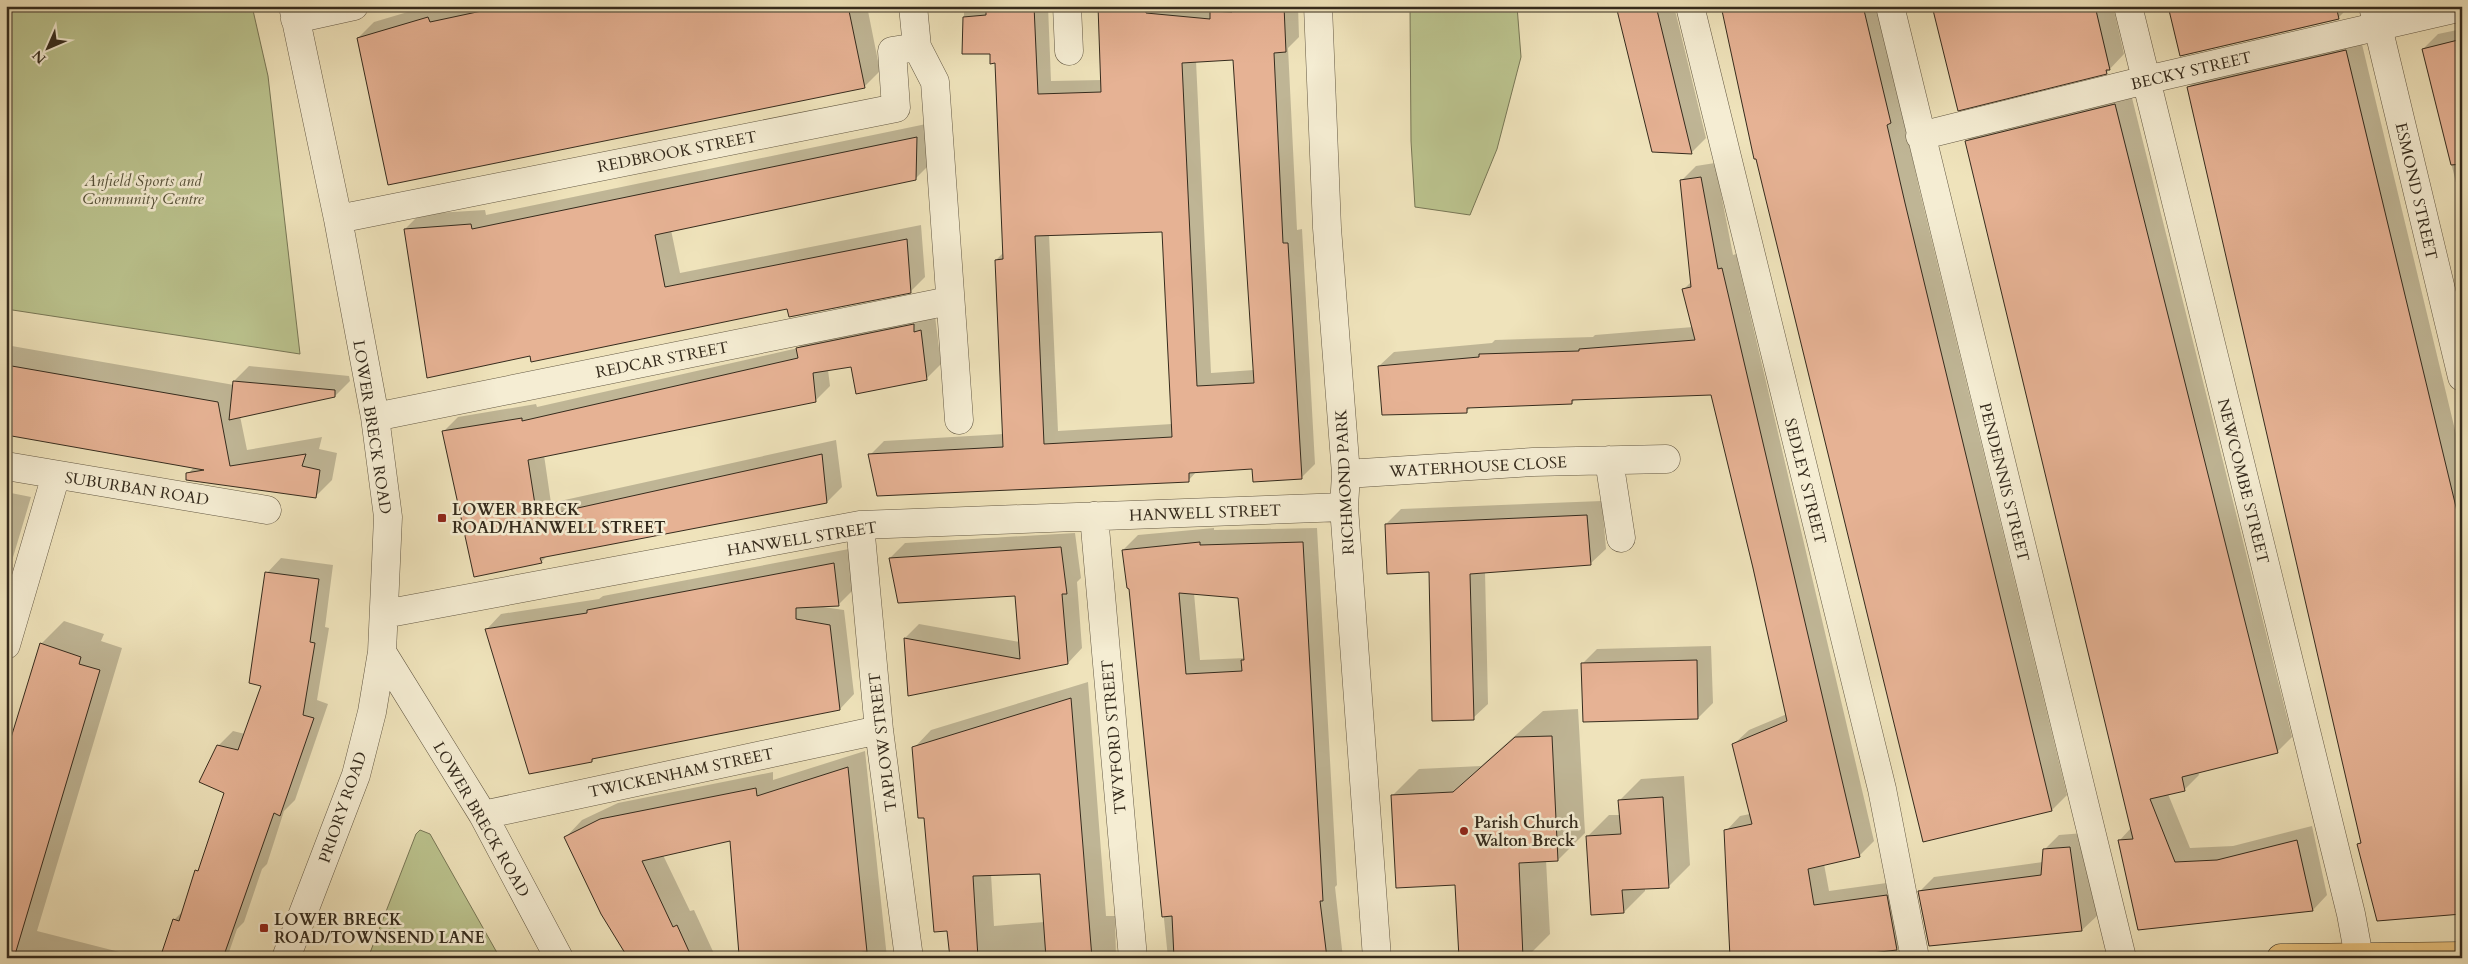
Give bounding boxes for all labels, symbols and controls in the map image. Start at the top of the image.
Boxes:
north arrow [22,22,72,72]
text: N [28,46,50,68]
street label: BECKY STREET [2129,46,2254,96]
street label: ESMOND STREET [2390,121,2443,262]
street label: REDBROOK STREET [596,126,759,178]
park label: Anfield Sports and Community Centre [82,170,205,210]
street label: REDCAR STREET [594,336,731,384]
street label: LOWER BRECK ROAD [347,339,397,516]
street label: NEWCOMBE STREET [2212,396,2274,566]
street label: PENDENNIS STREET [1974,400,2035,564]
street label: RICHMOND PARK [1330,408,1360,555]
street label: SEDLEY STREET [1779,416,1831,547]
street label: WATERHOUSE CLOSE [1388,451,1568,483]
street label: SUBURBAN ROAD [63,467,210,511]
place label: LOWER BRECK ROAD/HANWELL STREET [452,499,666,539]
street label: HANWELL STREET [1129,499,1282,527]
marker: LOWER BRECK ROAD/HANWELL STREET [436,512,448,524]
street label: HANWELL STREET [725,516,879,562]
street label: TWYFORD STREET [1096,658,1132,815]
street label: TAPLOW STREET [863,671,902,813]
street label: LOWER BRECK ROAD [428,738,535,901]
street label: TWICKENHAM STREET [586,743,776,803]
street label: PRIORY ROAD [314,749,372,866]
place label: Parish Church Walton Breck [1473,812,1579,852]
marker: Parish Church Walton Breck [1458,825,1470,837]
place label: LOWER BRECK ROAD/TOWNSEND LANE [274,909,485,949]
marker: LOWER BRECK ROAD/TOWNSEND LANE [258,922,270,934]

